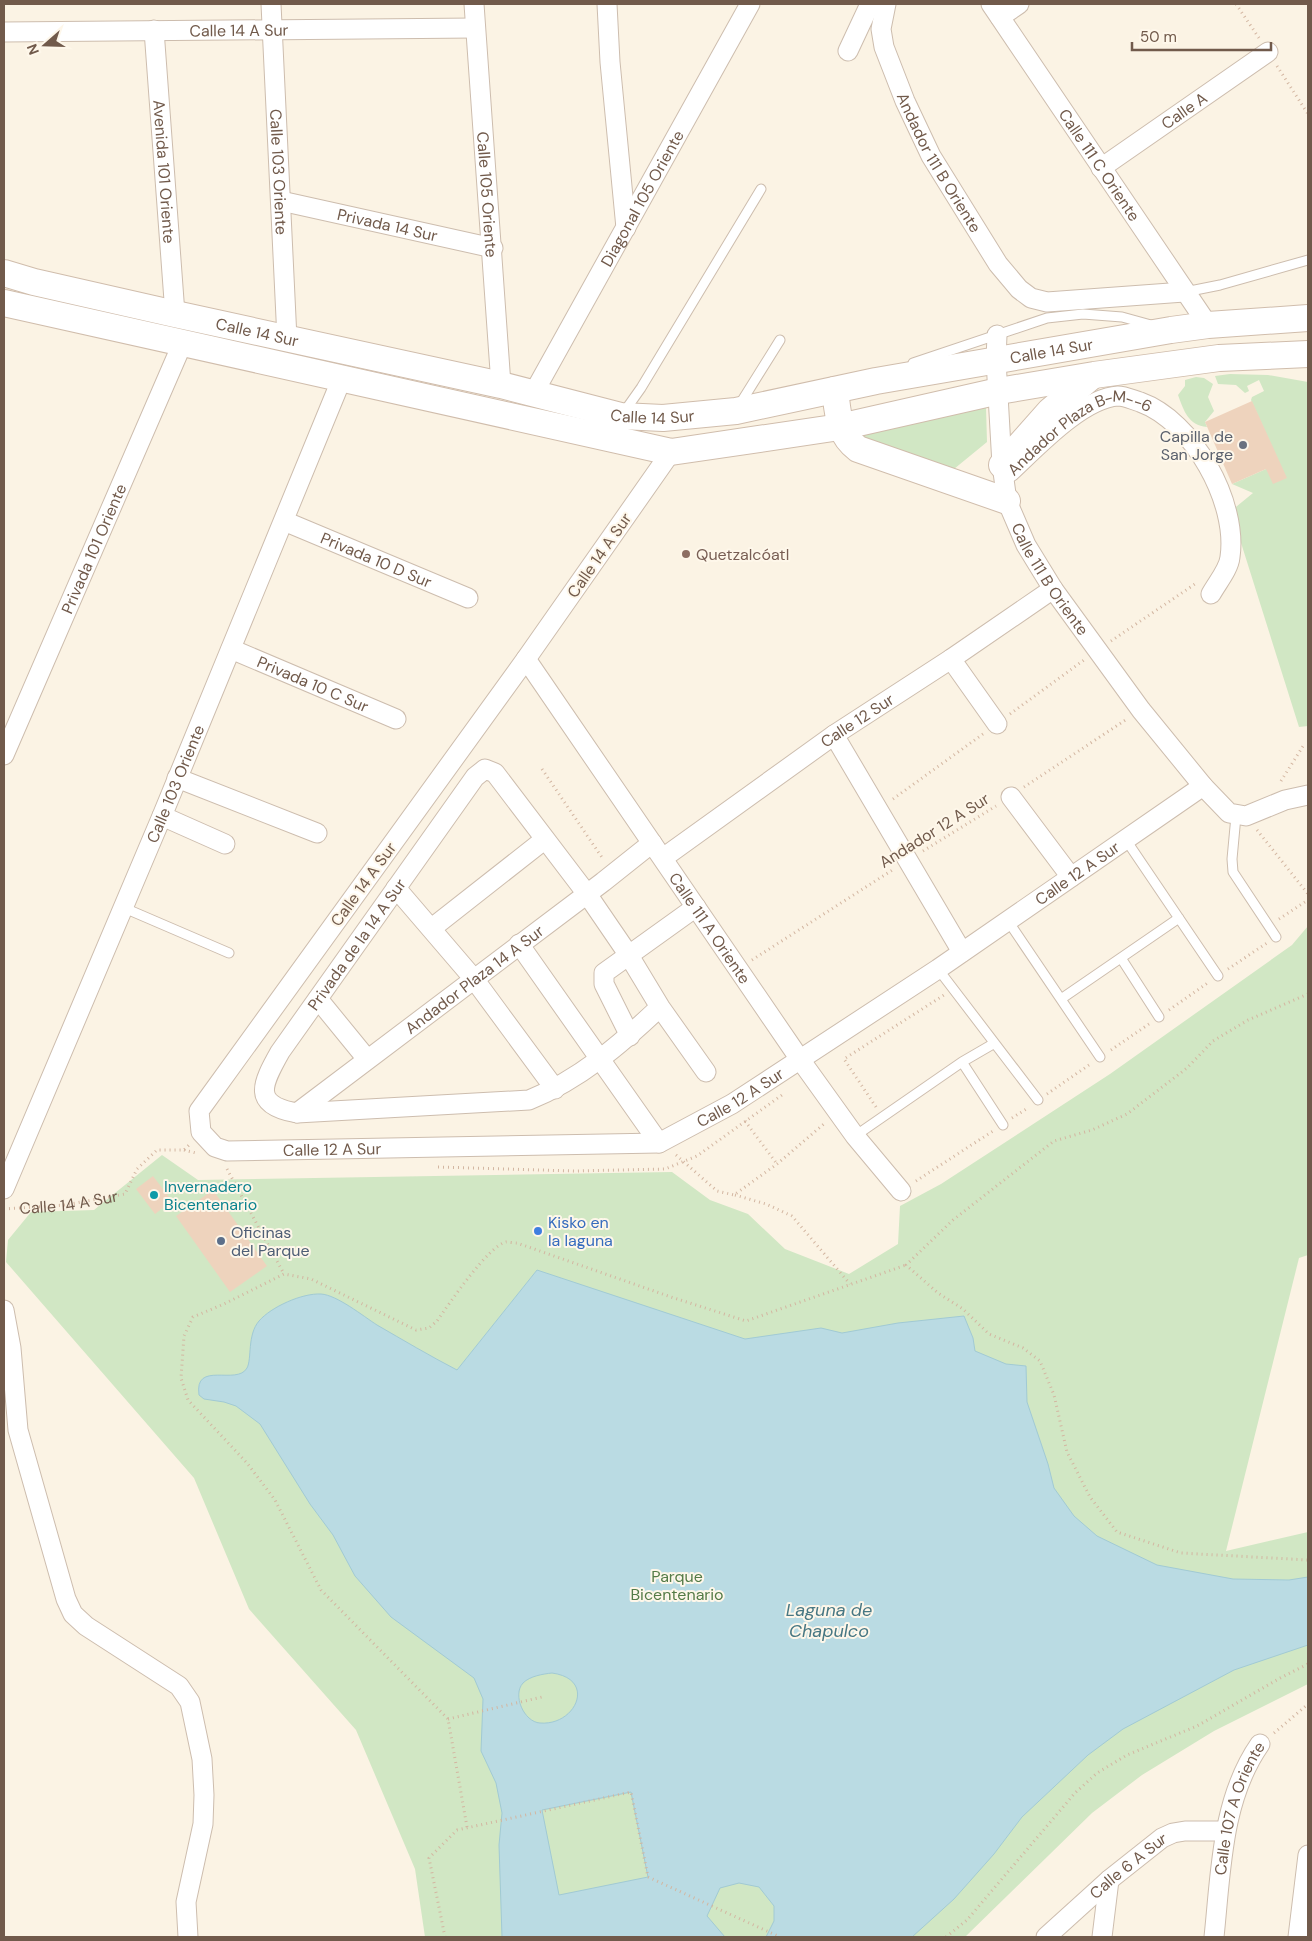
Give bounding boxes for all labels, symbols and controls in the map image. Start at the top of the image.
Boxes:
north arrow [20,20,70,70]
street label: Calle 14 A Sur [189,20,289,41]
scale bar [1132,20,1271,52]
text: 50 m [1140,27,1177,47]
text: N [23,42,43,57]
street label: Calle A [1157,87,1212,134]
street label: Andador 111 B Oriente [892,90,986,237]
street label: Avenida 101 Oriente [148,99,180,244]
street label: Calle 111 C Oriente [1054,105,1145,225]
street label: Calle 103 Oriente [265,108,292,235]
street label: Diagonal 105 Oriente [596,127,689,270]
street label: Calle 105 Oriente [472,131,502,258]
street label: Privada 14 Sur [335,204,440,246]
street label: Calle 14 Sur [214,313,300,352]
street label: Calle 14 Sur [1008,334,1095,369]
street label: Andador Plaza B-M--6 [1003,386,1156,480]
street label: Calle 14 Sur [608,404,695,429]
place label: Capilla de San Jorge [1160,426,1233,465]
marker: Capilla de San Jorge [1237,439,1249,451]
street label: Privada 101 Oriente [57,481,131,617]
street label: Calle 14 A Sur [562,509,636,602]
street label: Calle 111 B Oriente [1007,520,1093,640]
street label: Privada 10 D Sur [317,527,435,593]
place label: Quetzalcóatl [696,544,789,565]
marker: Quetzalcóatl [680,548,692,560]
street label: Privada 10 C Sur [254,651,372,717]
street label: Calle 12 Sur [816,689,898,752]
street label: Calle 103 Oriente [142,722,209,846]
street label: Andador 12 A Sur [875,788,993,873]
street label: Calle 12 A Sur [1031,837,1124,910]
street label: Calle 14 A Sur [326,838,401,930]
street label: Calle 111 A Oriente [664,869,755,988]
street label: Privada de la 14 A Sur [303,874,411,1015]
street label: Andador Plaza 14 A Sur [401,920,548,1039]
street label: Calle 12 A Sur [693,1063,788,1132]
street label: Calle 12 A Sur [283,1138,382,1161]
place label: Invernadero Bicentenario [164,1176,257,1215]
street label: Calle 14 A Sur [19,1186,120,1219]
marker: Invernadero Bicentenario [148,1189,160,1201]
place label: Kisko en la laguna [548,1212,613,1251]
place label: Oficinas del Parque [231,1222,309,1261]
marker: Kisko en la laguna [532,1225,544,1237]
marker: Oficinas del Parque [215,1235,227,1247]
park label: Parque Bicentenario [630,1566,724,1605]
water label: Laguna de Chapulco [786,1598,872,1643]
street label: Calle 107 A Oriente [1210,1738,1270,1876]
street label: Calle 6 A Sur [1085,1827,1170,1904]

